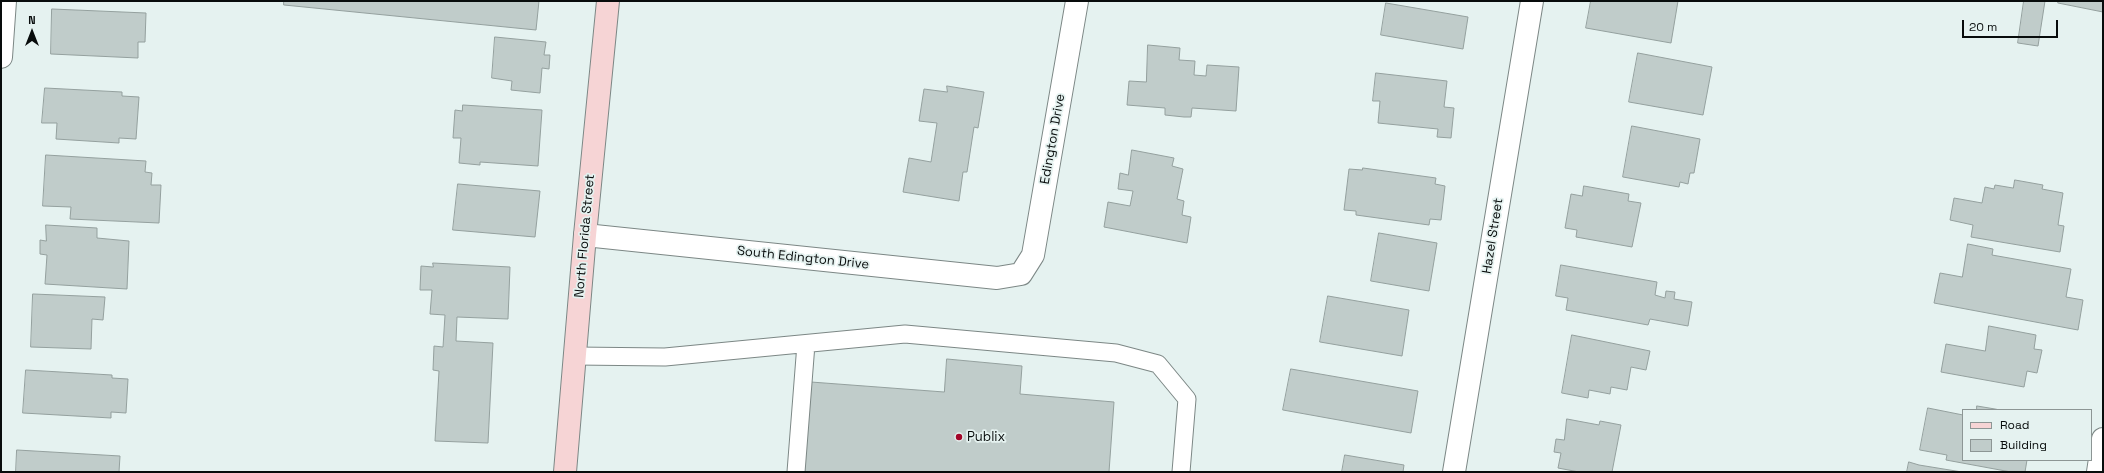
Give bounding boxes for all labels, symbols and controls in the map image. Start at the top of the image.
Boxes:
north arrow [12,12,52,52]
scale bar [1964,12,2060,38]
text: N [28,13,36,27]
text: 20 m [1969,19,1997,35]
street label: Edington Drive [1037,93,1069,185]
street label: North Florida Street [572,174,598,298]
street label: Hazel Street [1479,197,1507,275]
street label: South Edington Drive [736,243,870,273]
legend [1962,409,2092,461]
text: Road [2000,417,2029,433]
place label: Publix [967,429,1005,445]
marker: Publix [954,432,964,442]
text: Building [2000,437,2047,453]

